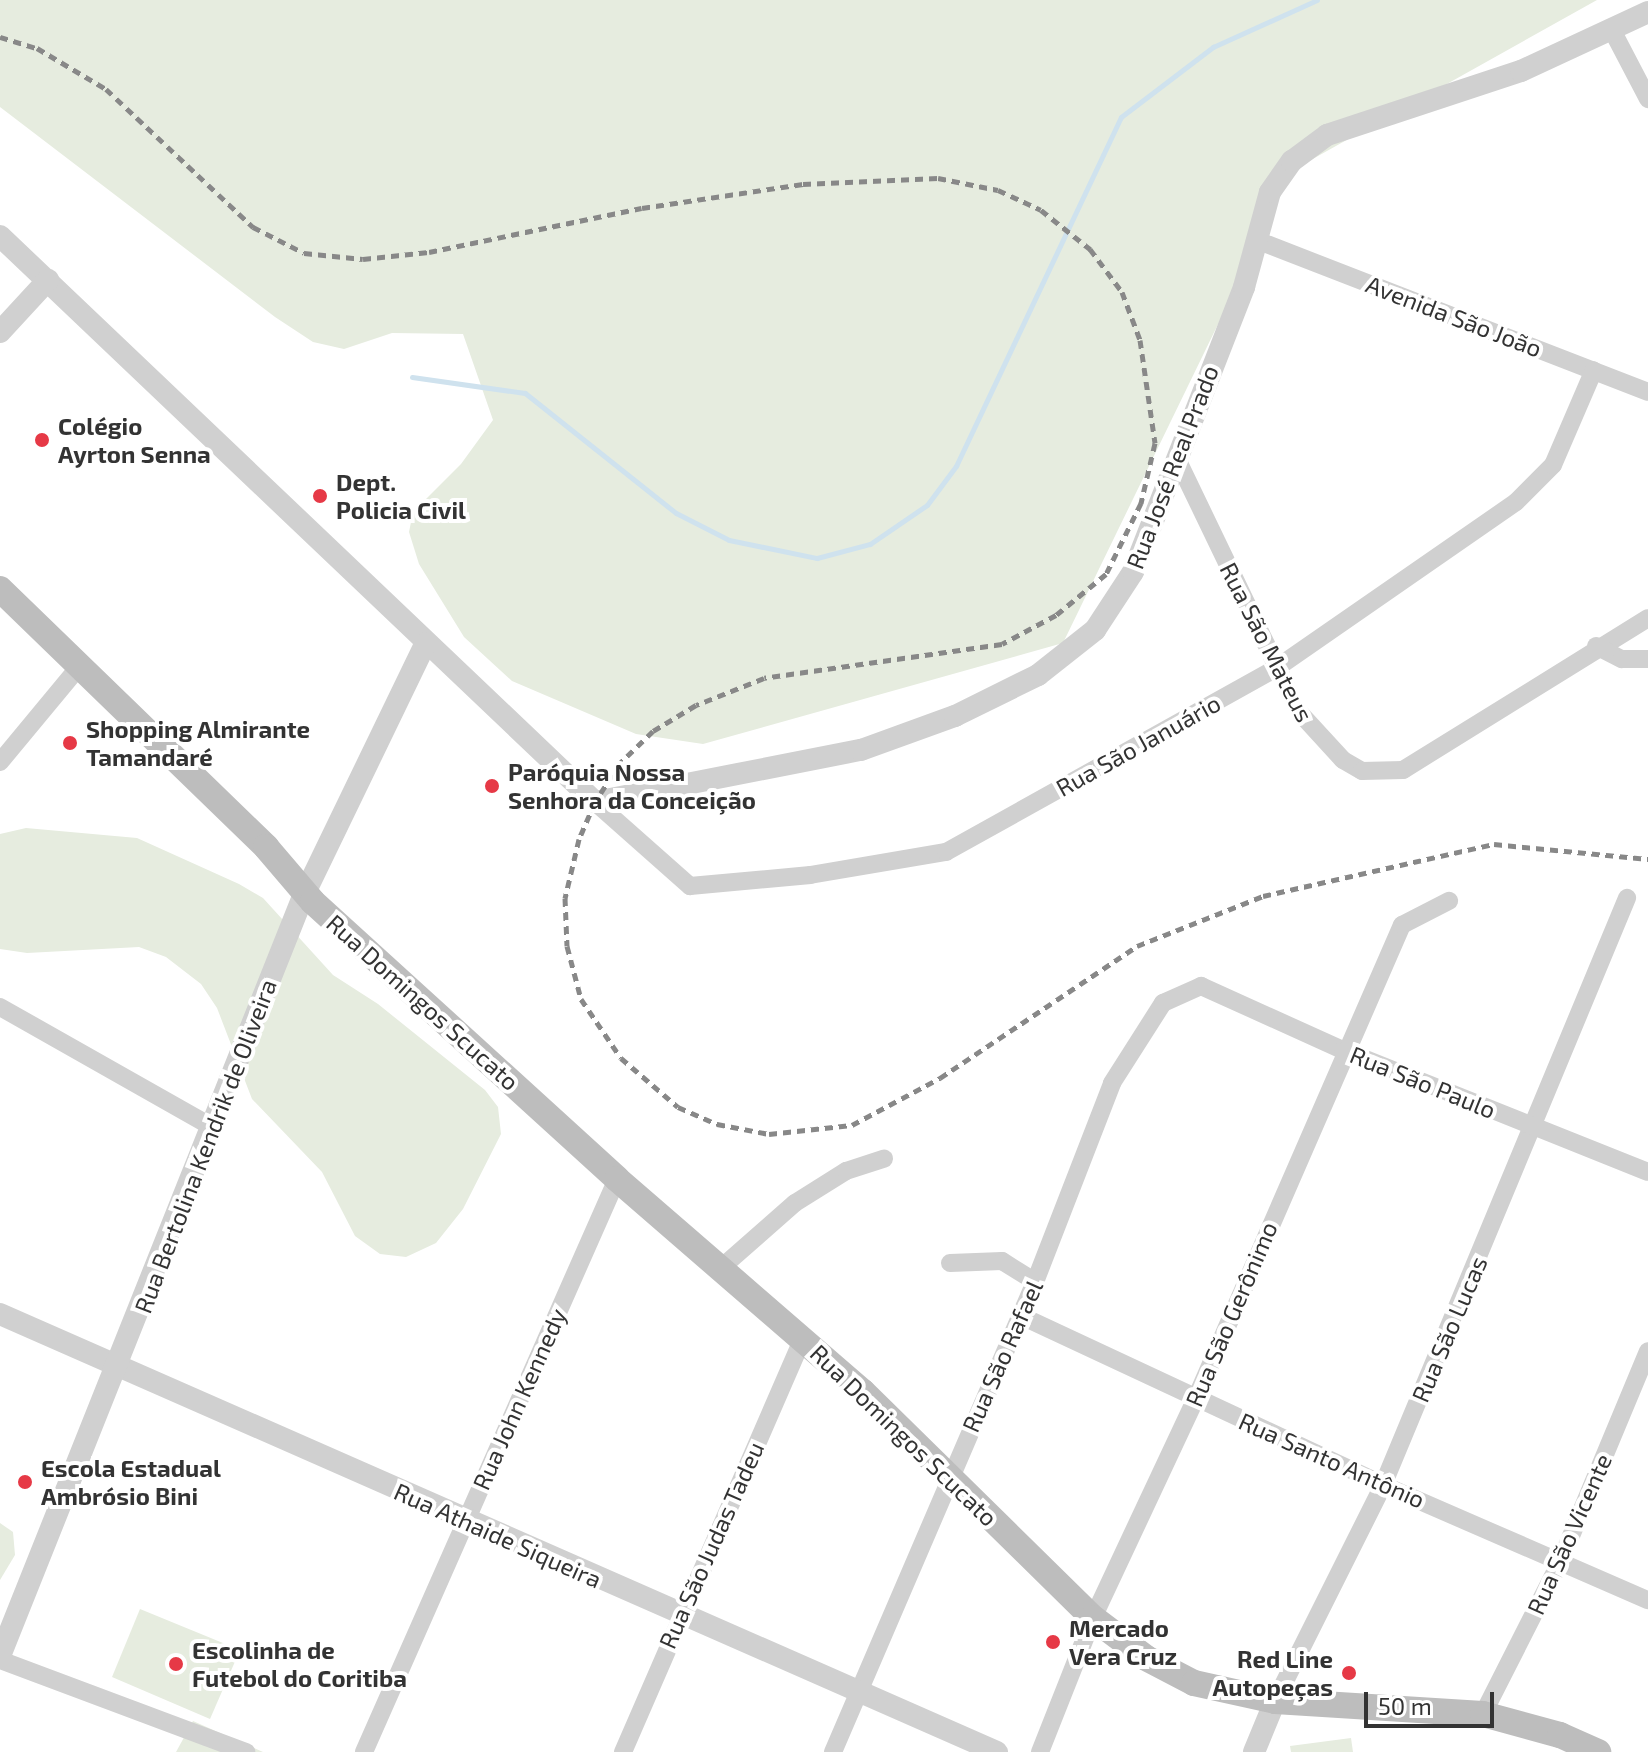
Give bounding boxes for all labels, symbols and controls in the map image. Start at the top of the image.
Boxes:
street label: Avenida São João [1362,269,1546,363]
street label: Rua José Real Prado [1120,361,1224,573]
place label: Colégio Ayrton Senna [58,412,211,468]
marker: Colégio Ayrton Senna [33,431,51,449]
place label: Dept. Policia Civil [336,468,466,524]
marker: Dept. Policia Civil [311,487,329,505]
street label: Rua São Mateus [1214,558,1320,726]
street label: Rua São Januário [1051,688,1225,802]
place label: Shopping Almirante Tamandaré [86,715,311,771]
marker: Shopping Almirante Tamandaré [61,734,79,752]
place label: Paróquia Nossa Senhora da Conceição [508,758,756,814]
marker: Paróquia Nossa Senhora da Conceição [483,777,501,795]
street label: Rua Domingos Scucato [321,908,525,1096]
street label: Rua Bertolina Kendrik de Oliveira [128,975,282,1317]
street label: Rua São Paulo [1346,1040,1500,1124]
street label: Rua São Gerônimo [1179,1217,1283,1411]
street label: Rua São Lucas [1405,1252,1493,1406]
street label: Rua São Rafael [956,1276,1048,1436]
street label: Rua John Kennedy [466,1304,572,1494]
street label: Rua Domingos Scucato [805,1338,1003,1532]
street label: Rua Santo Antônio [1234,1406,1430,1514]
street label: Rua São Judas Tadeu [652,1437,770,1653]
street label: Rua São Vicente [1521,1449,1617,1619]
place label: Escola Estadual Ambrósio Bini [41,1454,221,1510]
marker: Escola Estadual Ambrósio Bini [16,1473,34,1491]
street label: Rua Athaide Siqueira [390,1476,606,1594]
place label: Mercado Vera Cruz [1069,1614,1177,1670]
marker: Mercado Vera Cruz [1044,1633,1062,1651]
place label: Escolinha de Futebol do Coritiba [192,1636,407,1692]
place label: Red Line Autopeças [1213,1645,1333,1701]
marker: Escolinha de Futebol do Coritiba [167,1655,185,1673]
marker: Red Line Autopeças [1340,1664,1358,1682]
scale bar [1368,1676,1498,1726]
text: 50 m [1378,1691,1432,1720]

